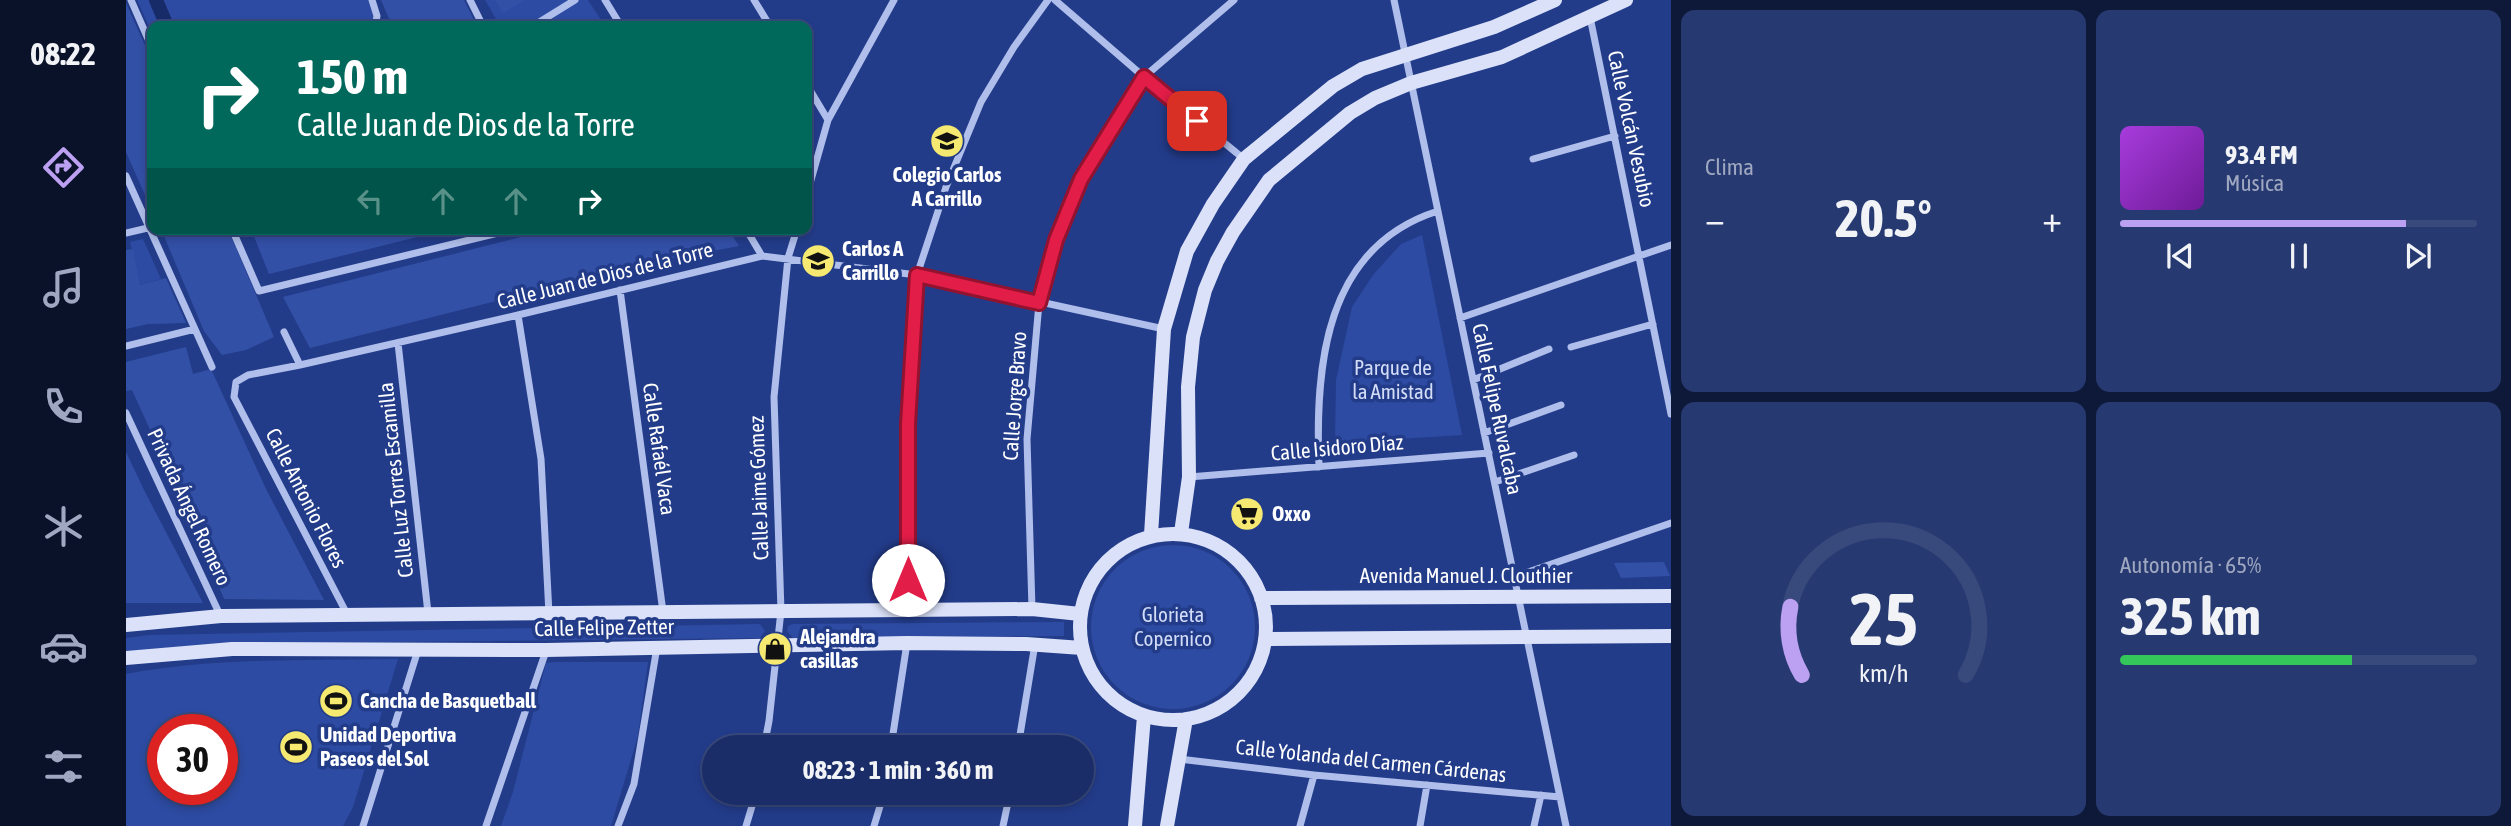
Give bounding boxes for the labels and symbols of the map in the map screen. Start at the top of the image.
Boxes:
street label: Calle Volcán Vesubio [1604,48,1660,209]
pin [1167,91,1227,151]
school or university icon: Colegio Carlos A Carrillo [928,122,966,160]
place label: Colegio Carlos A Carrillo [893,162,1002,210]
place label: Carlos A Carrillo [842,236,904,284]
street label: Calle Juan de Dios de la Torre [494,237,715,313]
school or university icon: Carlos A Carrillo [799,242,837,280]
street label: Calle Felipe Ruvalcaba [1468,321,1528,497]
street label: Calle Jorge Bravo [998,330,1030,461]
park label: Parque de la Amistad [1352,355,1434,403]
street label: Calle Luz Torres Escamilla [373,381,417,579]
street label: Calle Rafaél Vaca [639,381,681,517]
street label: Calle Jaime Gómez [743,415,773,561]
street label: Privada Ángel Romero [143,424,237,589]
street label: Calle Antonio Flores [261,424,352,571]
street label: Calle Isidoro Díaz [1270,429,1405,465]
supermarket icon: Oxxo [1228,495,1266,533]
place label: Oxxo [1272,501,1311,525]
position arrow [871,543,945,617]
street label: Avenida Manuel J. Clouthier [1360,563,1573,587]
park label: Glorieta Copernico [1134,602,1212,650]
street label: Calle Felipe Zetter [534,614,675,640]
place label: Alejandra casillas [799,624,876,672]
shop icon: Alejandra casillas [756,630,794,668]
sports icon: Cancha de Basquetball [317,682,355,720]
place label: Cancha de Basquetball [360,688,536,712]
speed limit sign: 30 [147,714,238,805]
place label: Unidad Deportiva Paseos del Sol [320,722,456,770]
sports icon: Unidad Deportiva Paseos del Sol [277,728,315,766]
street label: Calle Yolanda del Carmen Cárdenas [1235,734,1508,786]

